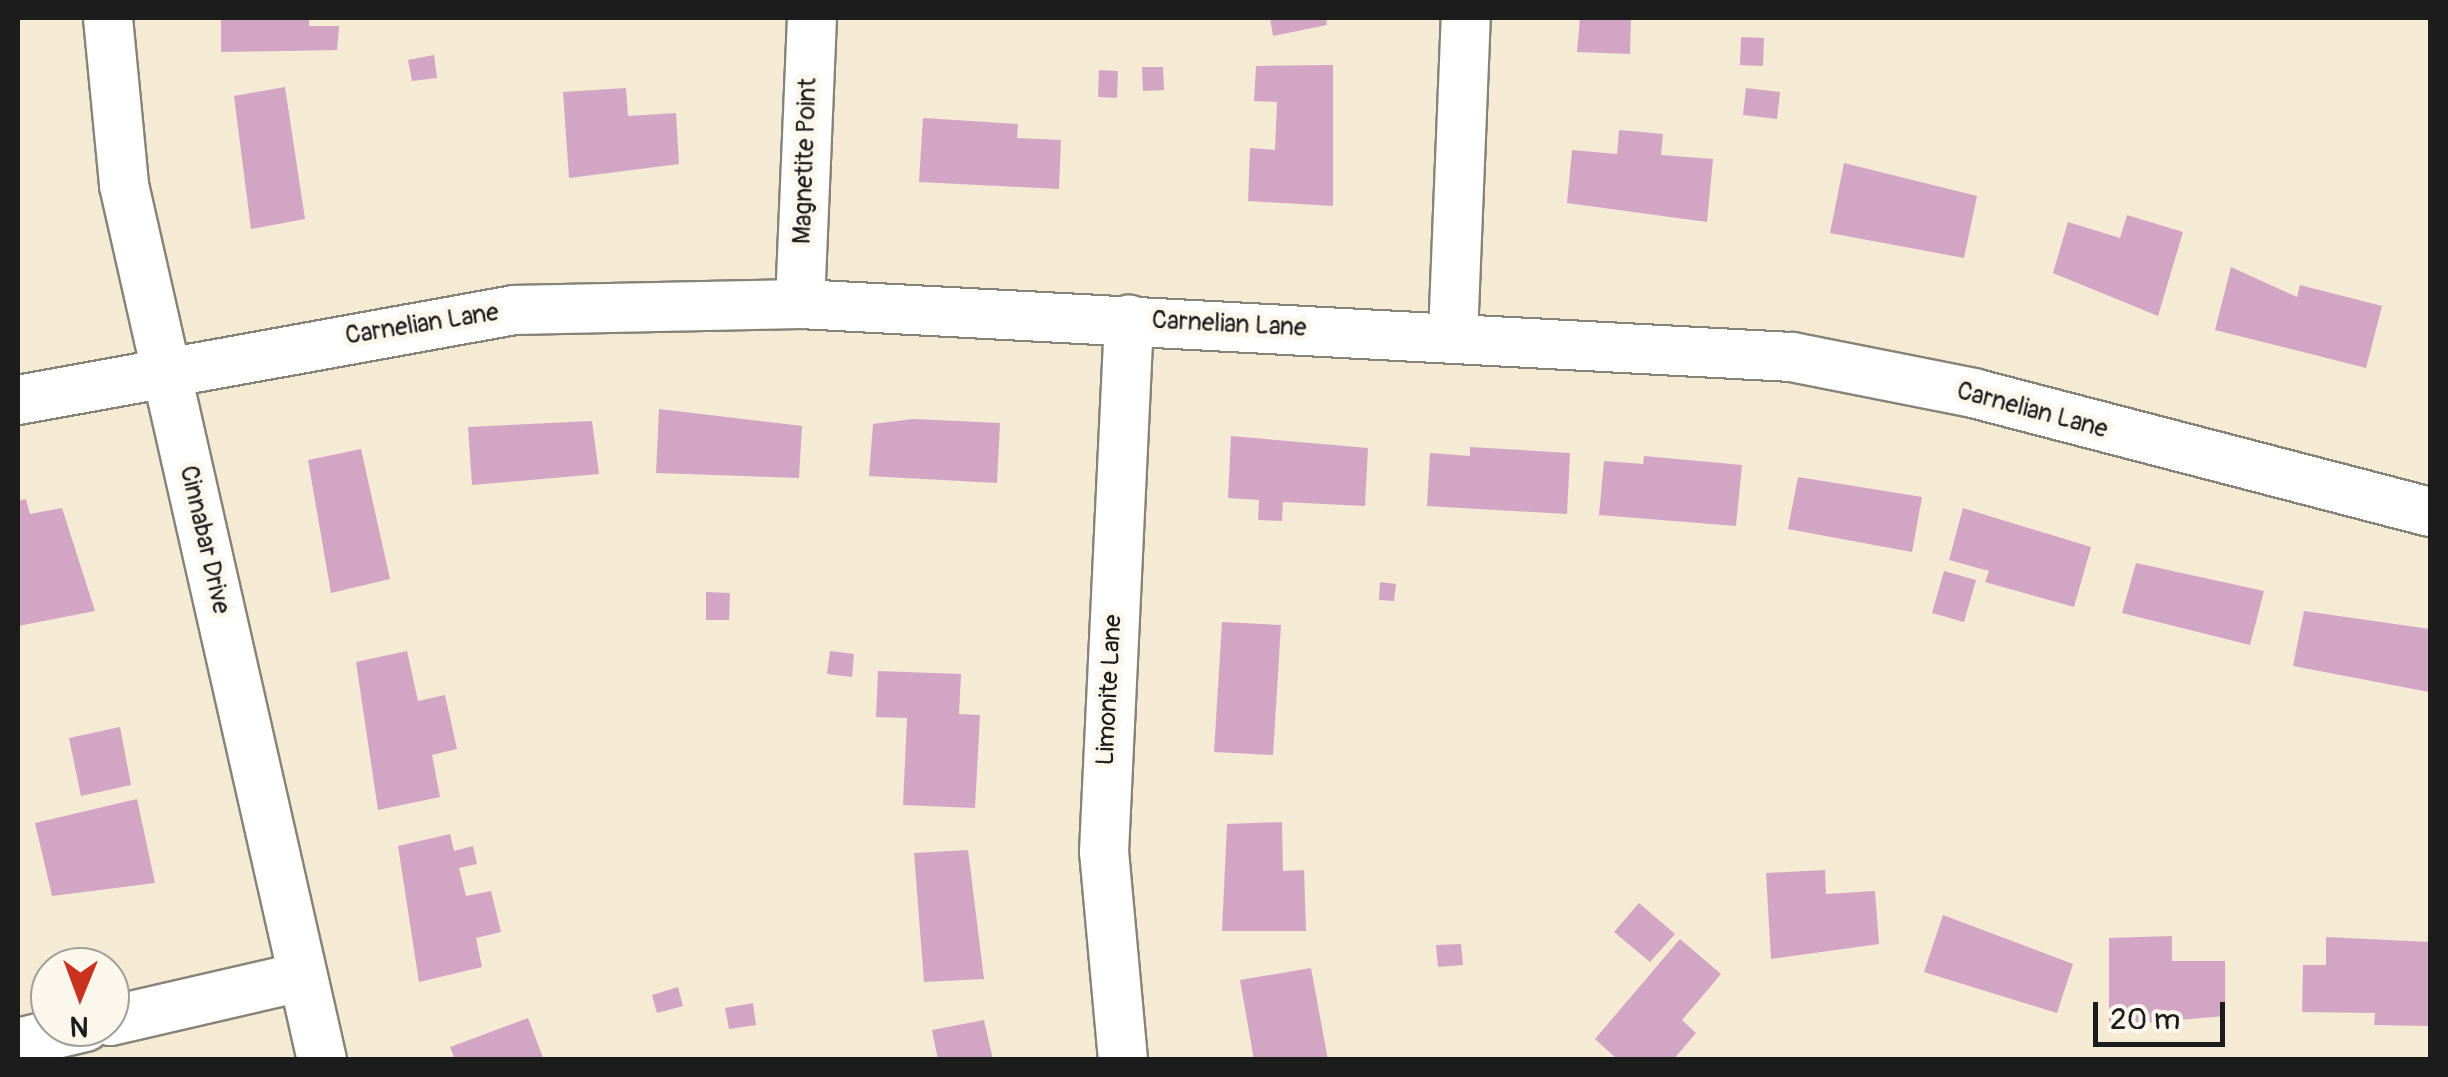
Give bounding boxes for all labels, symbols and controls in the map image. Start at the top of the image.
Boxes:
street label: Magnetite Point [788,77,824,245]
street label: Carnelian Lane [343,298,501,352]
street label: Carnelian Lane [1151,306,1307,344]
street label: Carnelian Lane [1953,376,2111,446]
street label: Cinnabar Drive [172,463,236,617]
street label: Limonite Lane [1091,614,1129,766]
north arrow [30,947,130,1047]
scale bar [2098,982,2230,1044]
text: 20 m [2110,1001,2180,1038]
text: N [70,1008,89,1043]

